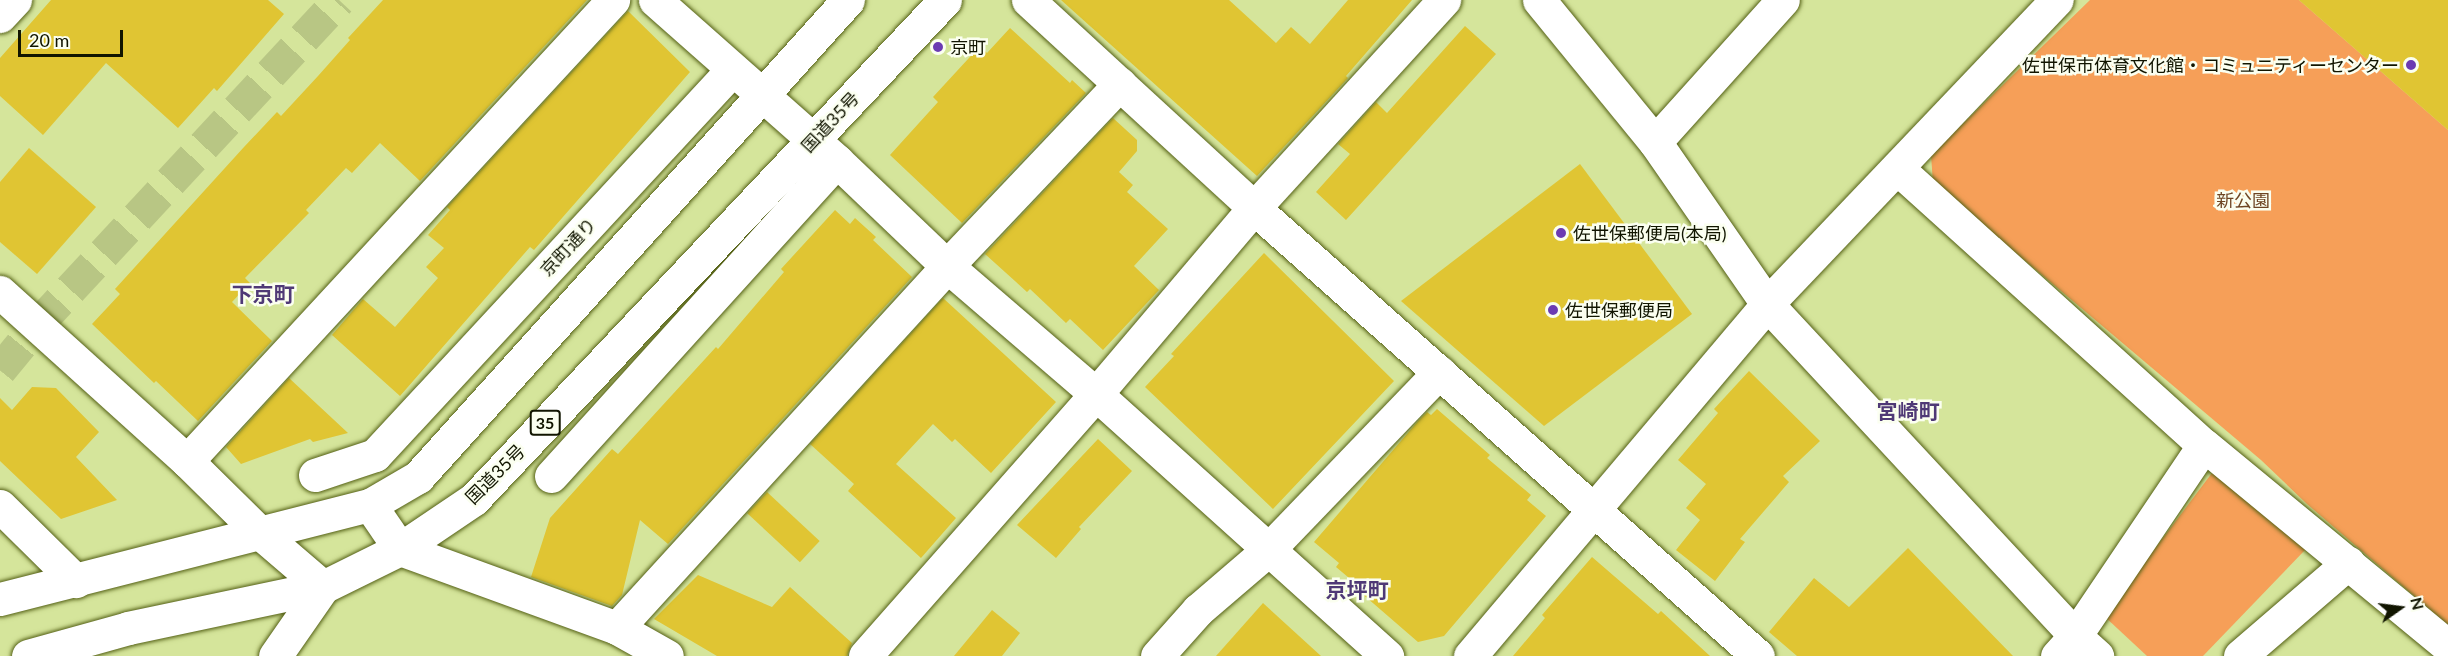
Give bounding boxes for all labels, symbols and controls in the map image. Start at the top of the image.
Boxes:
scale bar [21,18,126,56]
text: 20 m [29,29,69,51]
place label: 京町 [950,36,986,58]
marker: 京町 [931,40,945,54]
place label: 佐世保市体育文化館・コミュニティーセンター [2021,54,2399,76]
marker: 佐世保市体育文化館・コミュニティーセンター [2404,58,2418,72]
street label: 国道35号 [797,87,863,157]
park label: 新公園 [2216,189,2270,211]
street label: 京町通り [536,213,600,281]
place label: 佐世保郵便局(本局) [1573,222,1727,244]
marker: 佐世保郵便局(本局) [1554,226,1568,240]
district label: 下京町 [232,281,294,307]
place label: 佐世保郵便局 [1565,299,1673,321]
marker: 佐世保郵便局 [1546,303,1560,317]
district label: 宮崎町 [1877,398,1939,424]
road number: 35 [528,410,562,436]
street label: 国道35号 [461,440,529,508]
district label: 京坪町 [1326,577,1388,603]
north arrow [2370,578,2430,638]
text: N [2407,595,2429,612]

